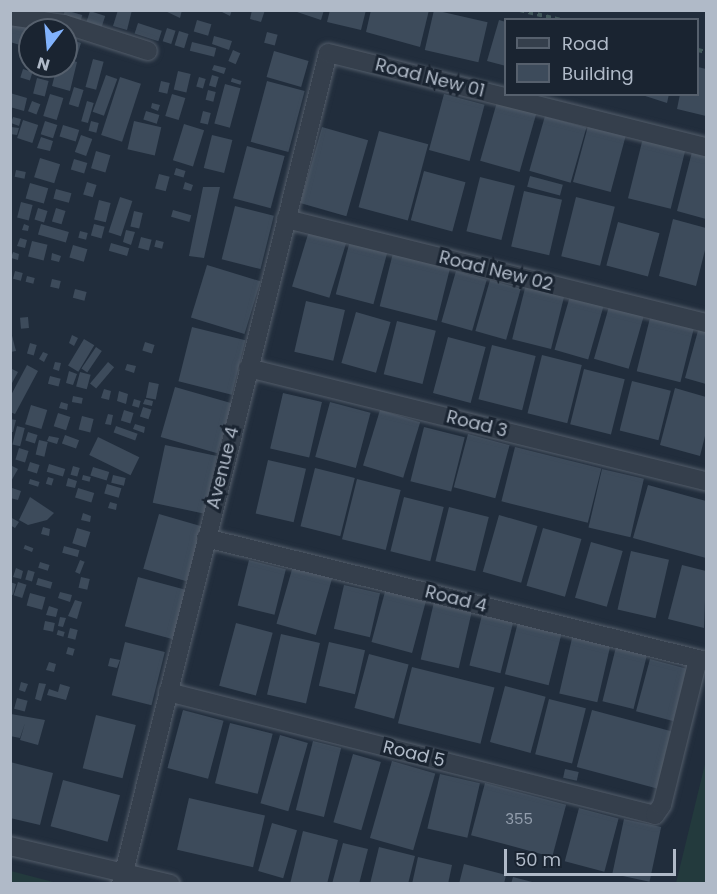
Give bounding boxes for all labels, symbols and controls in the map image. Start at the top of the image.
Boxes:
north arrow [18,18,78,78]
legend [504,18,699,96]
text: Road [562,31,609,56]
text: N [34,51,52,77]
street label: Road New 01 [373,54,487,102]
text: Building [562,61,634,86]
street label: Road New 02 [437,246,555,296]
street label: Road 3 [444,406,510,442]
street label: Avenue 4 [202,425,244,511]
street label: Road 4 [423,581,489,617]
street label: Road 5 [381,736,447,772]
house number: 355 [505,810,533,828]
scale bar [507,837,680,875]
text: 50 m [515,847,561,872]

